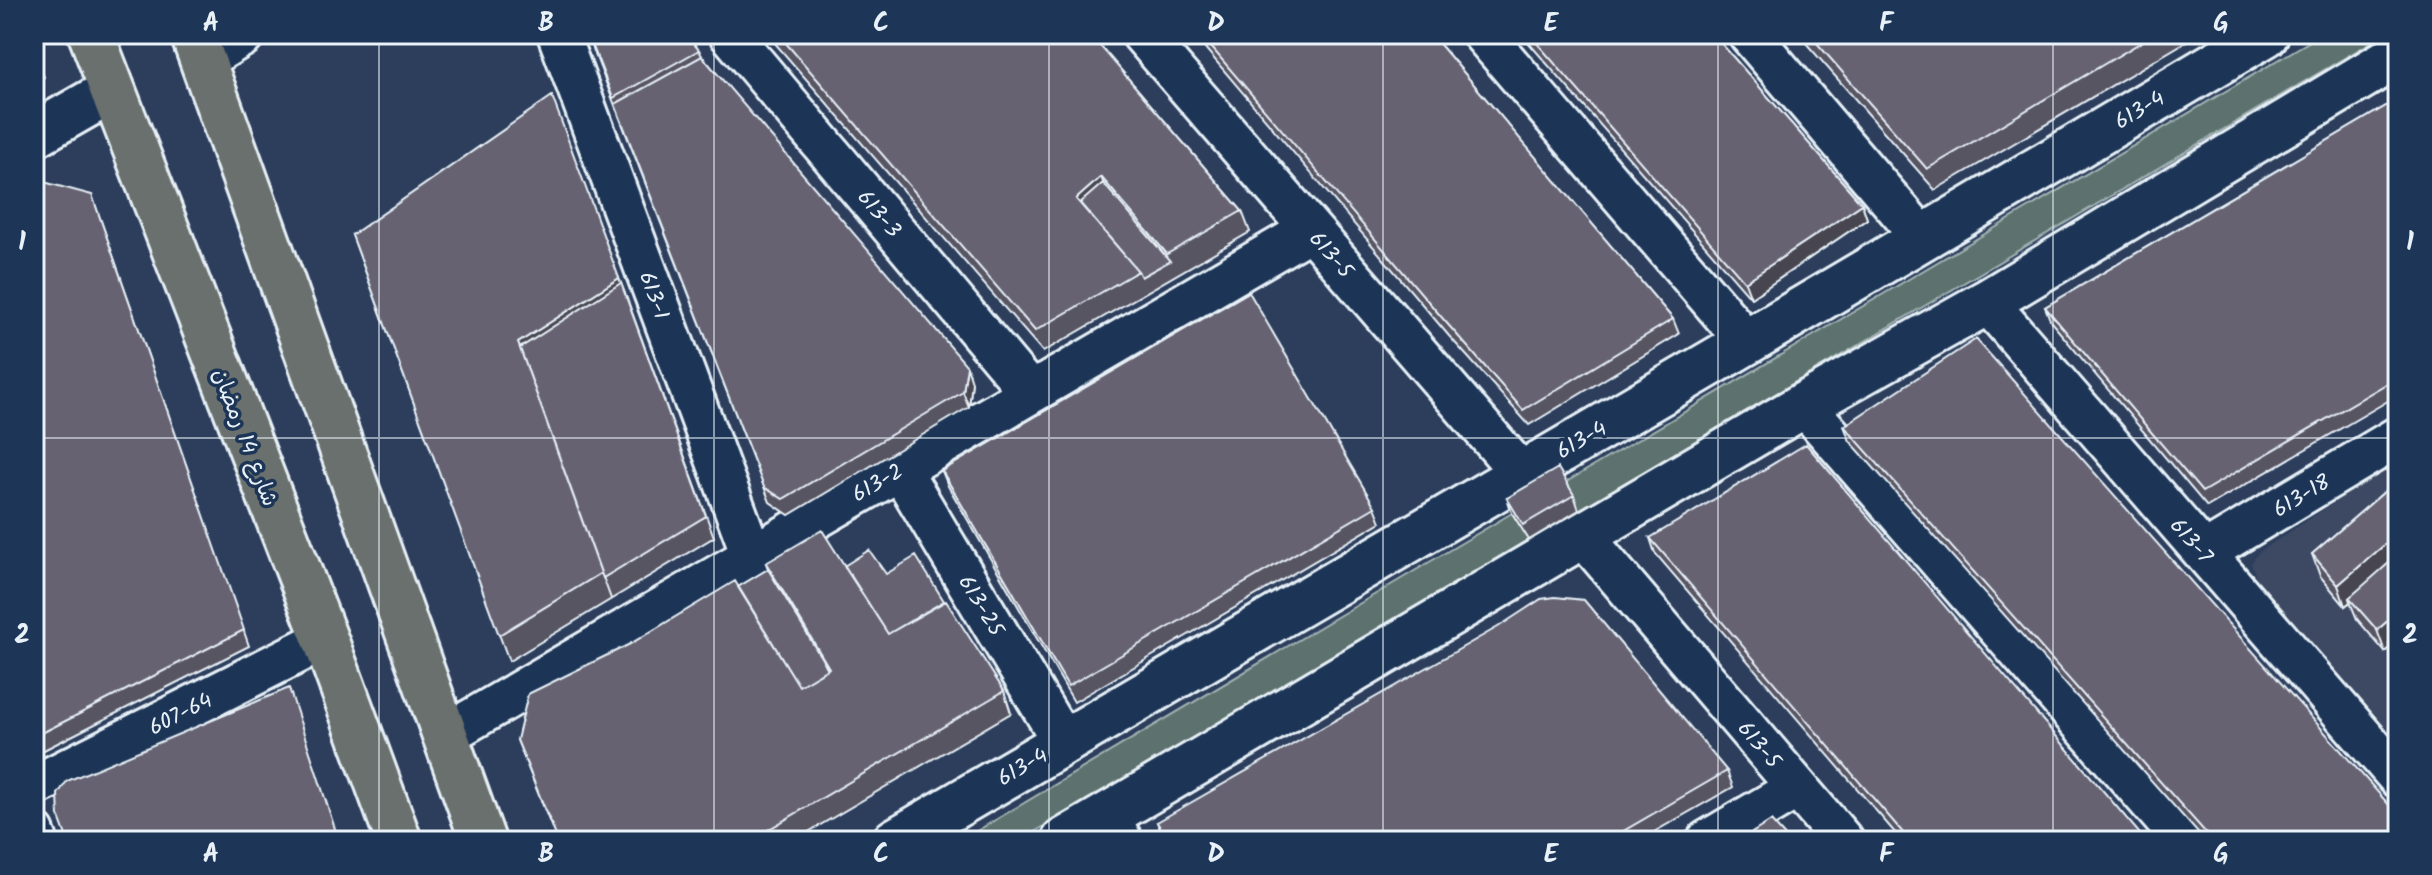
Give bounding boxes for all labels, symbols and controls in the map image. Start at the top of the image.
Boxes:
text: A [203,3,219,45]
text: B [538,3,554,45]
text: C [873,3,889,45]
text: D [1207,3,1225,45]
text: E [1544,3,1560,45]
text: F [1879,3,1895,45]
text: G [2213,3,2229,45]
street label: 613-4 [2108,82,2172,140]
street label: 613-3 [847,183,909,247]
text: 1 [18,222,26,264]
text: 1 [2406,222,2414,264]
street label: 613-5 [1299,224,1362,288]
street label: 613-1 [628,267,677,325]
street label: شارع 14 رمضان [201,364,286,512]
street label: 613-4 [1550,413,1614,470]
street label: 613-2 [846,455,911,513]
street label: 613-18 [2267,466,2339,528]
street label: 613-7 [2160,511,2221,573]
street label: 613-25 [948,569,1013,645]
text: 2 [14,615,30,657]
text: 2 [2402,615,2418,657]
street label: 607-64 [143,684,219,746]
street label: 613-5 [1727,714,1789,778]
street label: 613-4 [991,740,1055,797]
text: A [203,834,219,875]
text: B [538,834,554,875]
text: C [873,834,889,875]
text: D [1207,834,1225,875]
text: E [1544,834,1560,875]
text: F [1879,834,1895,875]
text: G [2213,834,2229,875]

